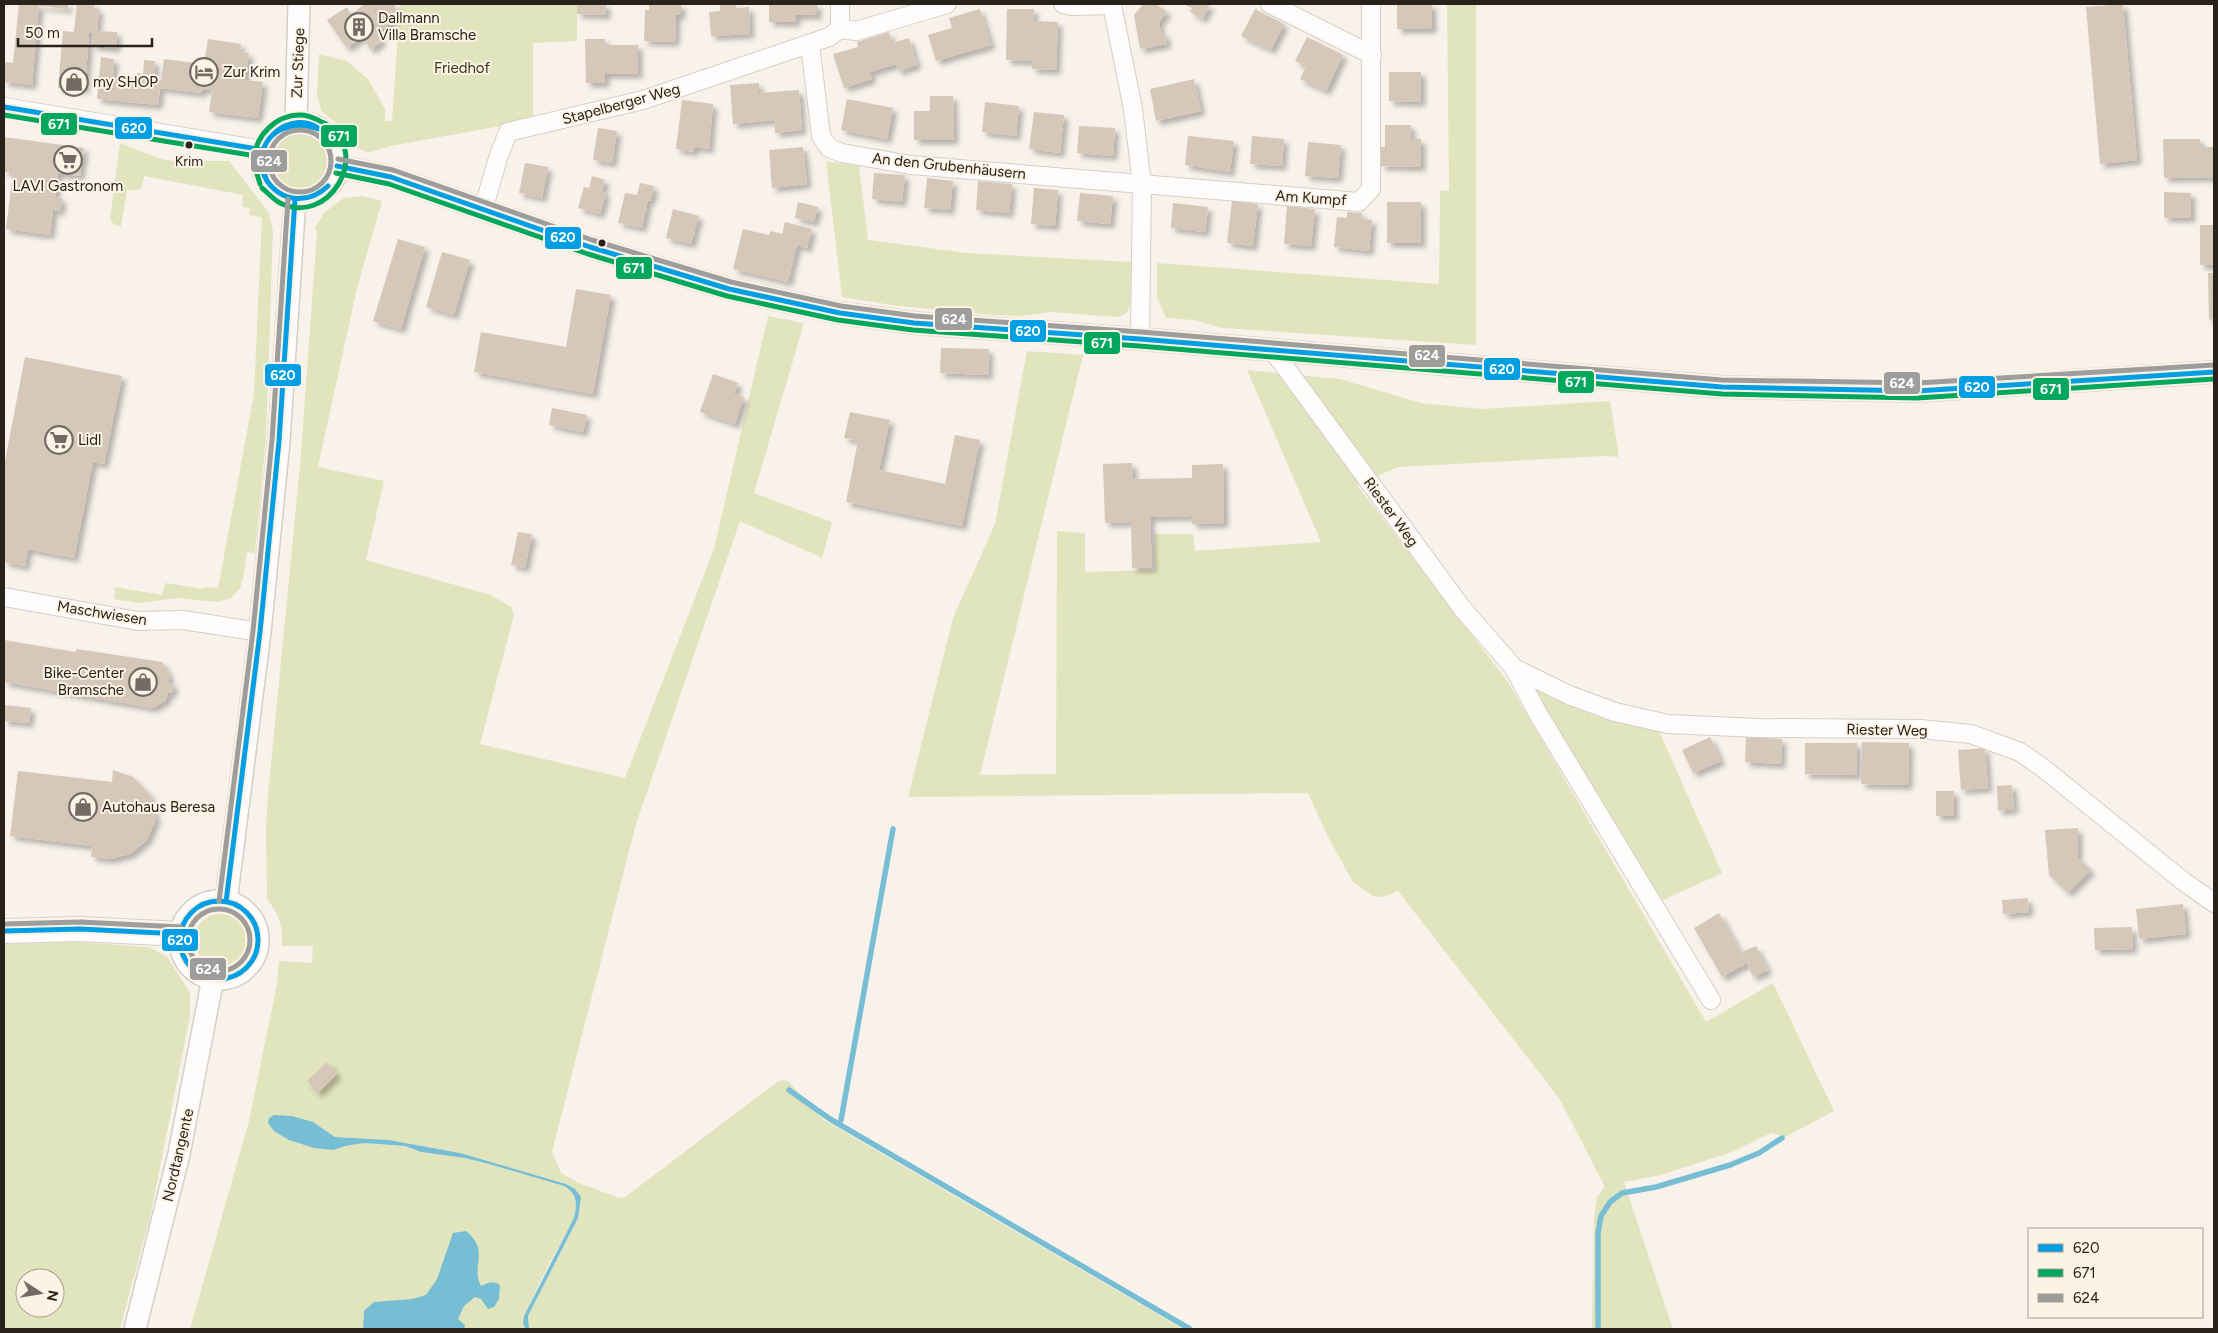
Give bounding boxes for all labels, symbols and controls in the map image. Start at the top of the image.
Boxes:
place label: Dallmann Villa Bramsche [378,9,476,44]
building icon: Dallmann Villa Bramsche [344,12,374,42]
scale bar [18,15,151,47]
text: 50 m [25,24,60,42]
street label: Zur Stiege [288,28,308,98]
hotel icon: Zur Krim [189,57,219,87]
park label: Friedhof [434,59,491,77]
place label: Zur Krim [223,63,280,81]
shop icon: my SHOP [59,67,89,97]
place label: my SHOP [93,73,158,91]
street label: Stapelberger Weg [560,80,682,128]
line badge: 671 [40,112,78,136]
text: 671 [48,116,70,133]
line badge: 620 [114,116,153,140]
text: 620 [121,120,147,137]
line badge: 671 [320,124,358,148]
text: 671 [328,128,350,145]
marker: Krim [184,140,194,150]
supermarket icon: LAVI Gastronom [53,145,83,175]
line badge: 624 [250,149,288,173]
street label: An den Grubenhäusern [871,149,1027,183]
place label: Krim [175,153,203,170]
text: 624 [256,153,282,170]
place label: LAVI Gastronom [13,177,123,195]
street label: Am Kumpf [1275,187,1348,209]
line badge: 620 [544,226,582,250]
text: 620 [550,229,576,246]
unlabelled marker [597,238,607,248]
line badge: 671 [615,256,653,280]
text: 671 [623,260,645,277]
line badge: 624 [934,307,973,331]
text: 624 [941,311,967,328]
line badge: 620 [1009,319,1047,343]
text: 620 [1015,323,1041,340]
line badge: 671 [1083,331,1121,355]
text: 671 [1091,335,1113,352]
line badge: 624 [1408,344,1446,368]
text: 624 [1414,347,1440,364]
line badge: 620 [1483,357,1521,381]
text: 620 [1489,361,1515,378]
line badge: 620 [264,363,302,387]
text: 620 [270,367,296,384]
line badge: 671 [1557,370,1595,394]
line badge: 624 [1883,371,1921,395]
text: 671 [1565,374,1587,391]
text: 624 [1889,375,1915,392]
line badge: 620 [1958,375,1996,399]
line badge: 671 [2032,377,2070,401]
text: 620 [1964,379,1990,396]
text: 671 [2040,381,2062,398]
supermarket icon: Lidl [44,425,74,455]
place label: Lidl [78,431,101,449]
street label: Riester Weg [1360,474,1422,550]
street label: Maschwiesen [56,597,148,629]
place label: Bike-Center Bramsche [44,664,124,699]
shop icon: Bike-Center Bramsche [128,667,158,697]
street label: Riester Weg [1846,720,1928,740]
shop icon: Autohaus Beresa [68,792,98,822]
place label: Autohaus Beresa [102,798,215,816]
line badge: 620 [161,928,199,952]
text: 620 [167,932,193,949]
line badge: 624 [189,957,227,981]
text: 624 [195,961,221,978]
street label: Nordtangente [159,1107,197,1203]
legend [2028,1228,2203,1318]
text: 620 [2073,1239,2100,1257]
text: 671 [2073,1264,2096,1282]
north arrow [15,1268,65,1318]
text: N [43,1289,62,1303]
text: 624 [2073,1289,2099,1307]

